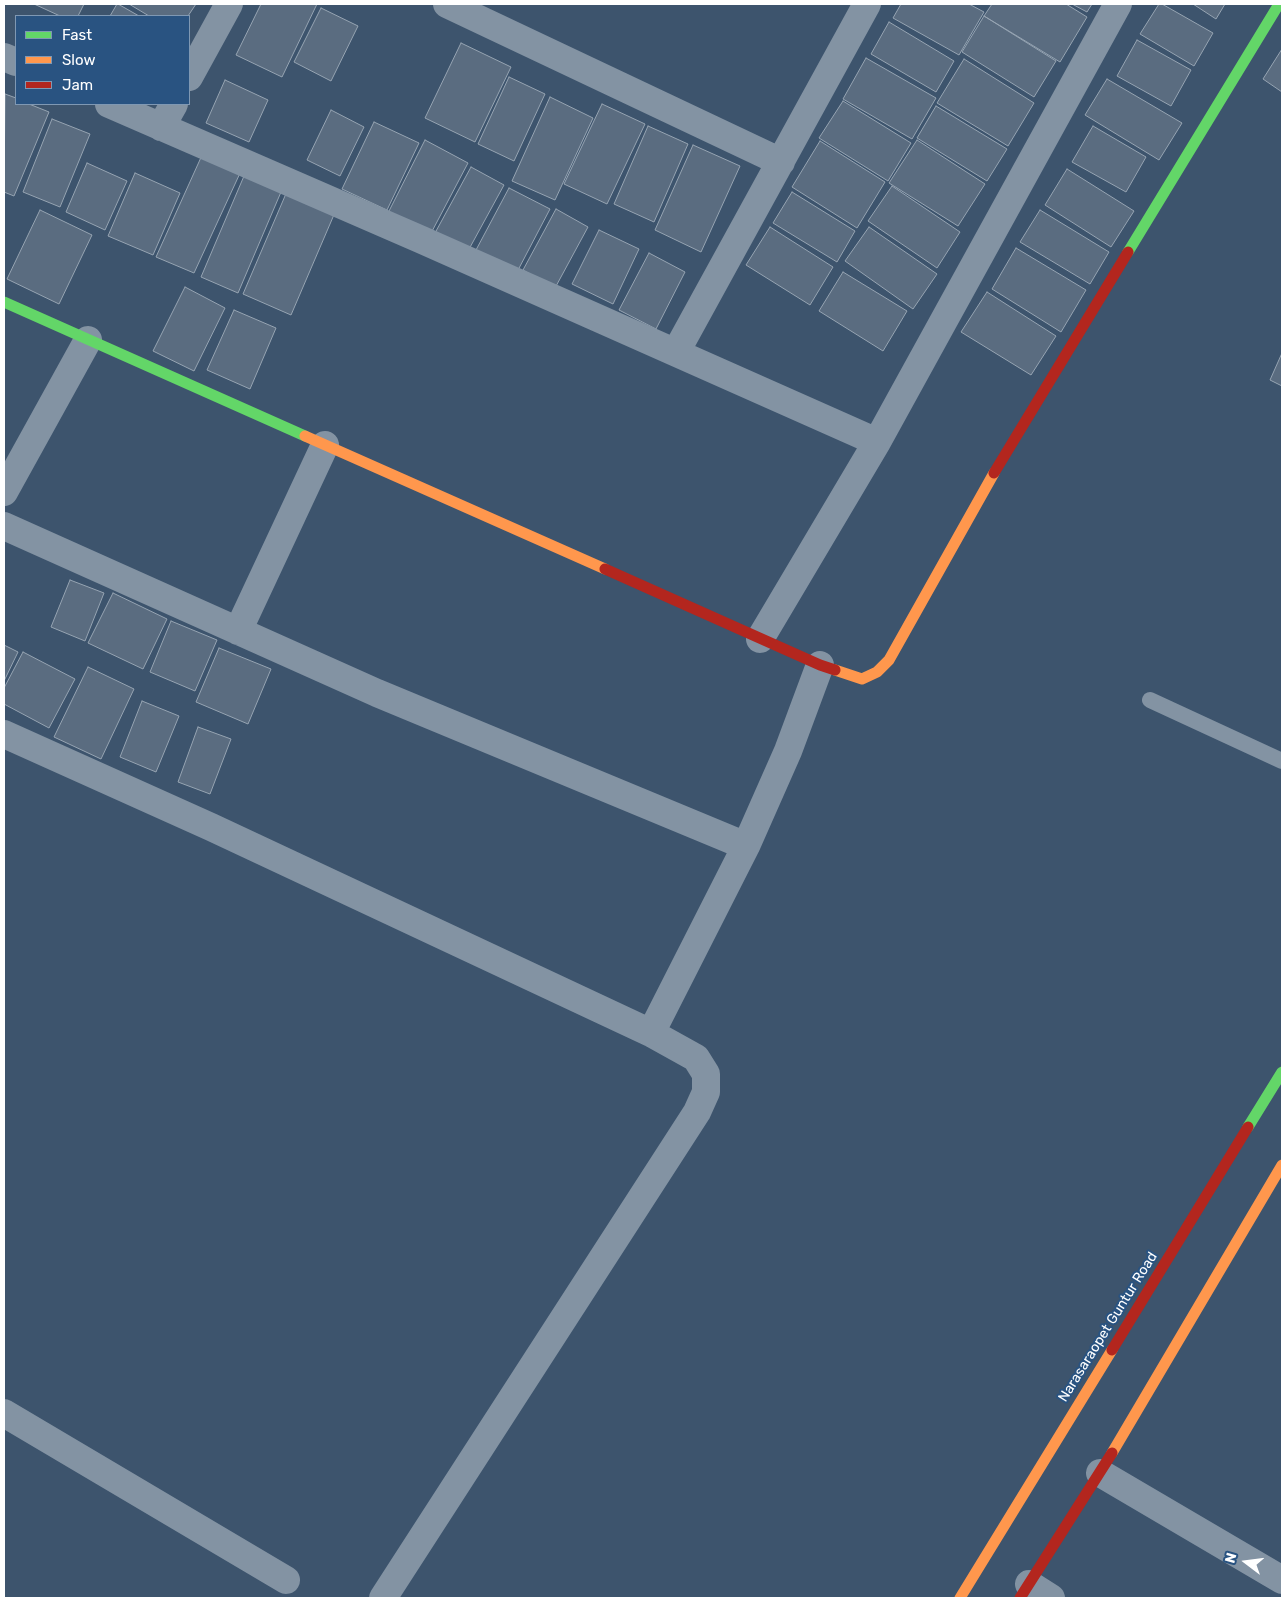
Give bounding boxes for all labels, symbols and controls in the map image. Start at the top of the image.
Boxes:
legend [15,15,190,105]
text: Fast [62,26,92,44]
text: Slow [62,51,95,69]
text: Jam [62,76,93,94]
street label: Narasaraopet Guntur Road [1055,1249,1161,1405]
north arrow [1221,1537,1271,1587]
text: N [1222,1551,1241,1565]

